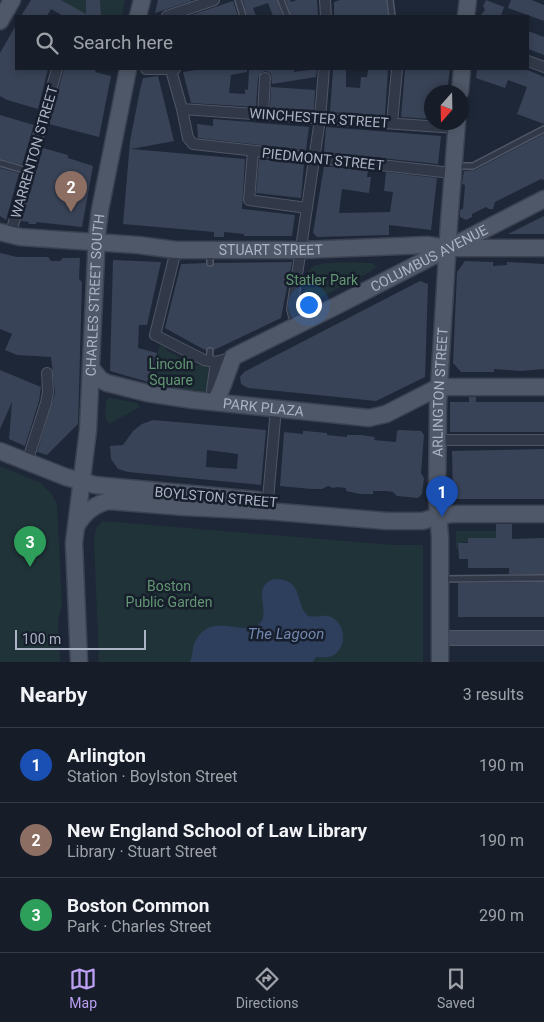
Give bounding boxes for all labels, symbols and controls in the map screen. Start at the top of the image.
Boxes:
search box [15,15,529,70]
icon: search [33,29,61,57]
text: Search here [73,31,173,54]
street label: WARRENTON STREET [7,83,61,220]
north arrow [424,85,469,130]
street label: WINCHESTER STREET [249,105,390,131]
street label: PIEDMONT STREET [261,145,385,173]
pin: 2 [55,171,87,212]
street label: CHARLES STREET SOUTH [82,213,107,377]
street label: COLUMBUS AVENUE [368,221,490,295]
street label: STUART STREET [219,241,324,258]
park label: Statler Park [286,272,359,288]
your location [296,292,322,318]
street label: ARLINGTON STREET [429,326,451,457]
park label: Lincoln Square [148,356,194,388]
street label: PARK PLAZA [222,395,305,419]
pin: 1 [426,476,458,517]
street label: BOYLSTON STREET [154,484,279,510]
pin: 3 [14,526,46,567]
park label: Boston Public Garden [126,578,212,610]
water label: The Lagoon [248,625,324,643]
scale bar [15,627,146,650]
text: 100 m [22,631,61,647]
text: Nearby [20,683,87,707]
text: 3 results [463,685,524,704]
text: Arlington [67,744,146,767]
text: 1 [31,756,41,775]
text: 190 m [479,756,524,775]
text: Station · Boylston Street [67,767,238,786]
text: New England School of Law Library [67,819,367,842]
text: 2 [31,831,41,850]
text: 190 m [479,831,524,850]
text: Library · Stuart Street [67,842,217,861]
text: Boston Common [67,894,209,917]
text: 3 [31,906,41,925]
text: 290 m [479,906,524,925]
text: Park · Charles Street [67,917,212,936]
tab: Map [69,965,97,1011]
tab: Directions [236,965,299,1011]
tab: Saved [437,965,475,1011]

